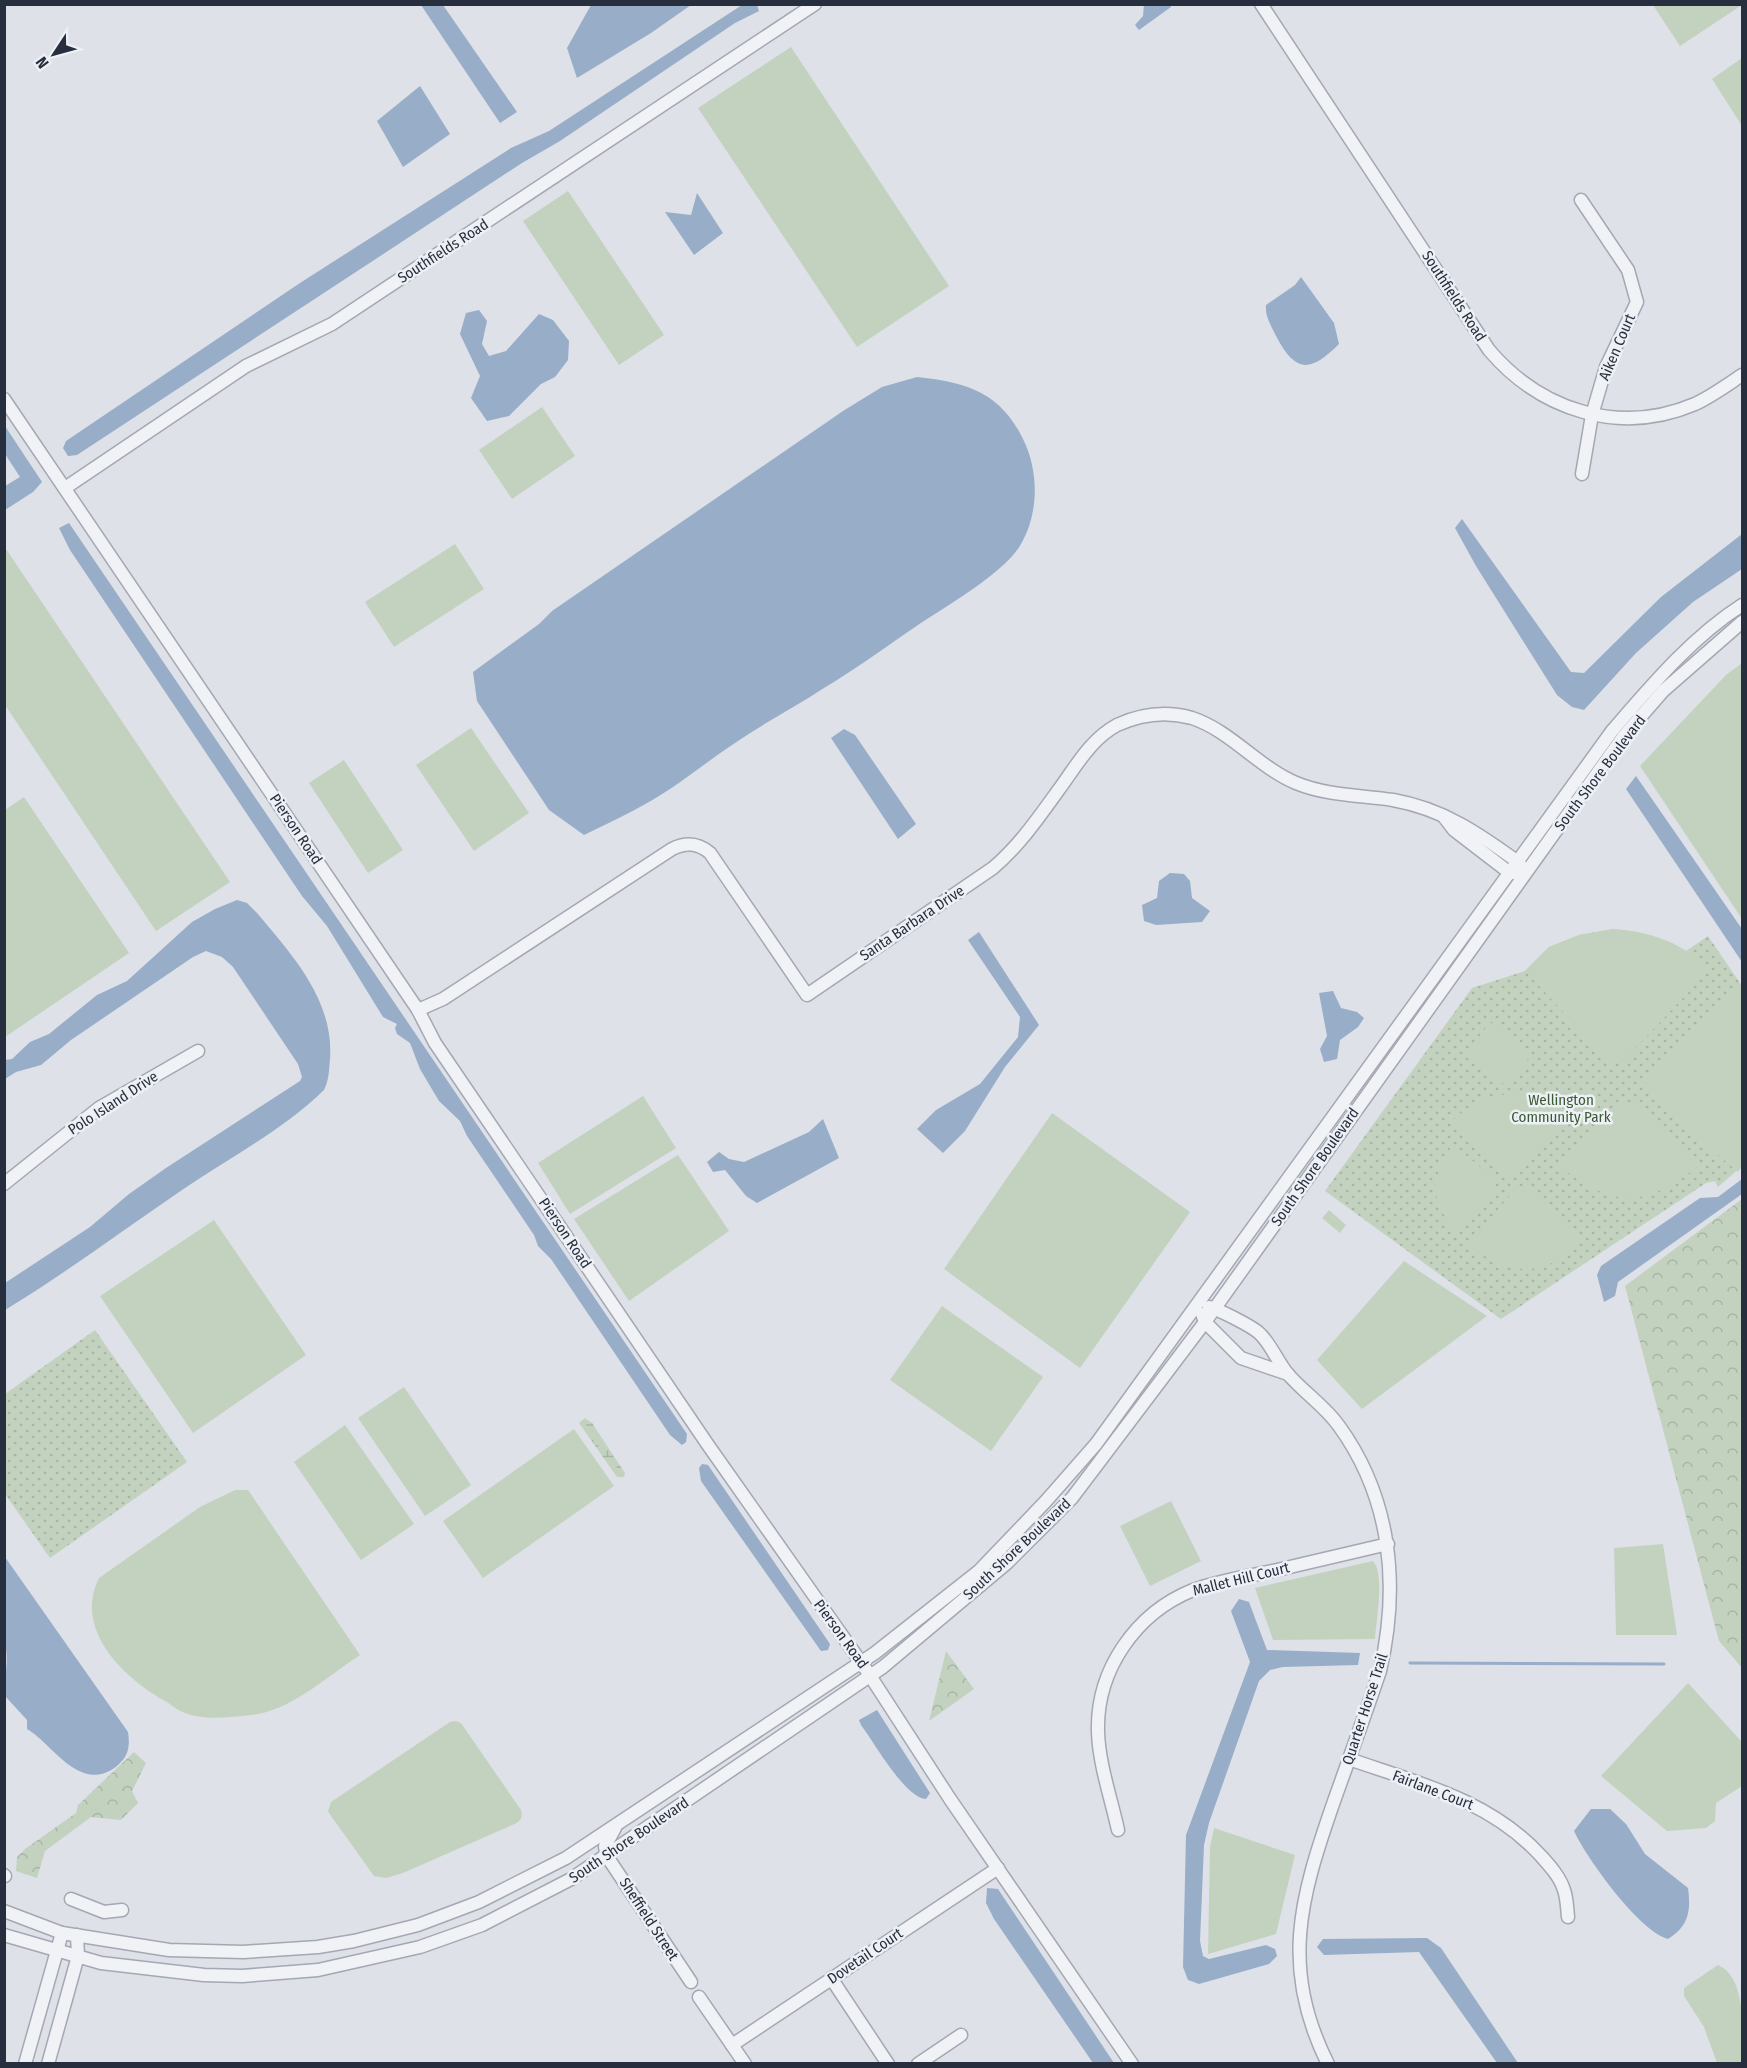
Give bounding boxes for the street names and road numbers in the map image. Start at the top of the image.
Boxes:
street label: Southfields Road [394,215,492,287]
street label: Southfields Road [1418,247,1490,345]
street label: Aiken Court [1595,311,1639,383]
street label: South Shore Boulevard [1551,712,1649,834]
street label: Pierson Road [266,790,326,868]
street label: Santa Barbara Drive [856,881,968,965]
street label: Polo Island Drive [65,1067,161,1139]
street label: South Shore Boulevard [1267,1104,1363,1230]
street label: Pierson Road [535,1194,595,1272]
street label: South Shore Boulevard [960,1495,1074,1603]
street label: Mallet Hill Court [1191,1558,1291,1600]
street label: Pierson Road [810,1596,872,1672]
street label: Quarter Horse Trail [1338,1651,1392,1767]
street label: Fairlane Court [1390,1766,1476,1814]
street label: South Shore Boulevard [566,1793,692,1887]
street label: Sheffield Street [616,1874,682,1964]
street label: Dovetail Court [824,1924,906,1988]

